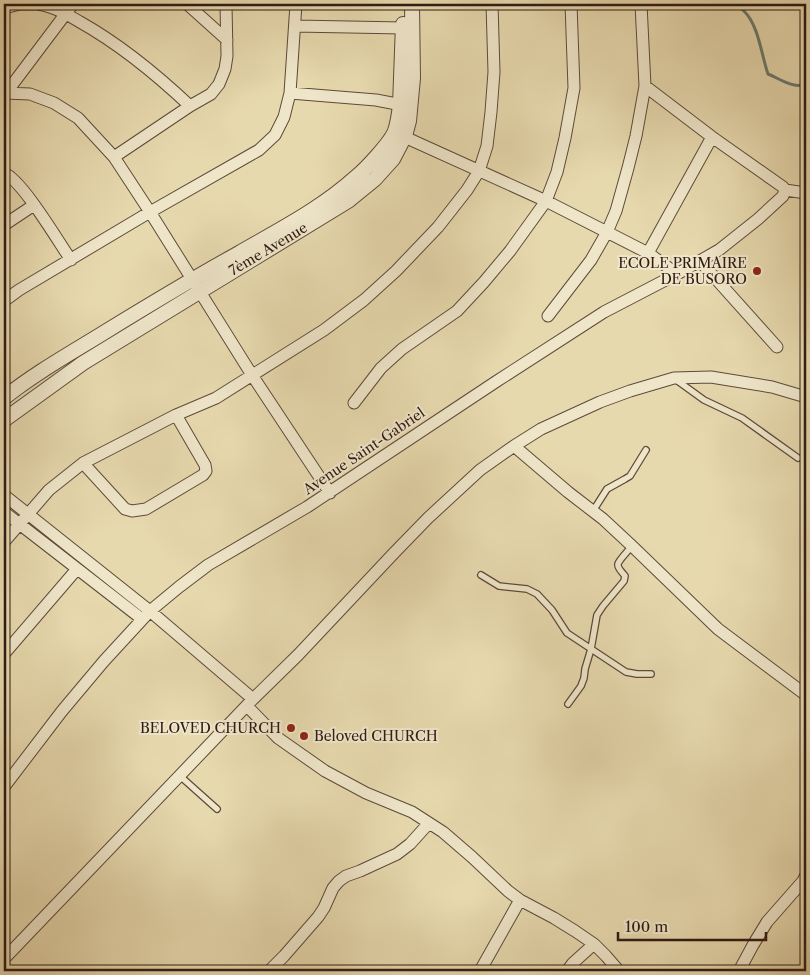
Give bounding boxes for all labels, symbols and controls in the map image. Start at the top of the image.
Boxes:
street label: 7ème Avenue [225,218,311,280]
place label: ECOLE PRIMAIRE DE BUSORO [618,254,747,288]
marker: ECOLE PRIMAIRE DE BUSORO [751,265,763,277]
street label: Avenue Saint-Gabriel [299,404,428,499]
place label: BELOVED CHURCH [140,719,281,737]
marker: BELOVED CHURCH [285,722,297,734]
place label: Beloved CHURCH [314,727,438,745]
marker: Beloved CHURCH [298,730,310,742]
scale bar [618,910,765,942]
text: 100 m [625,917,668,936]

